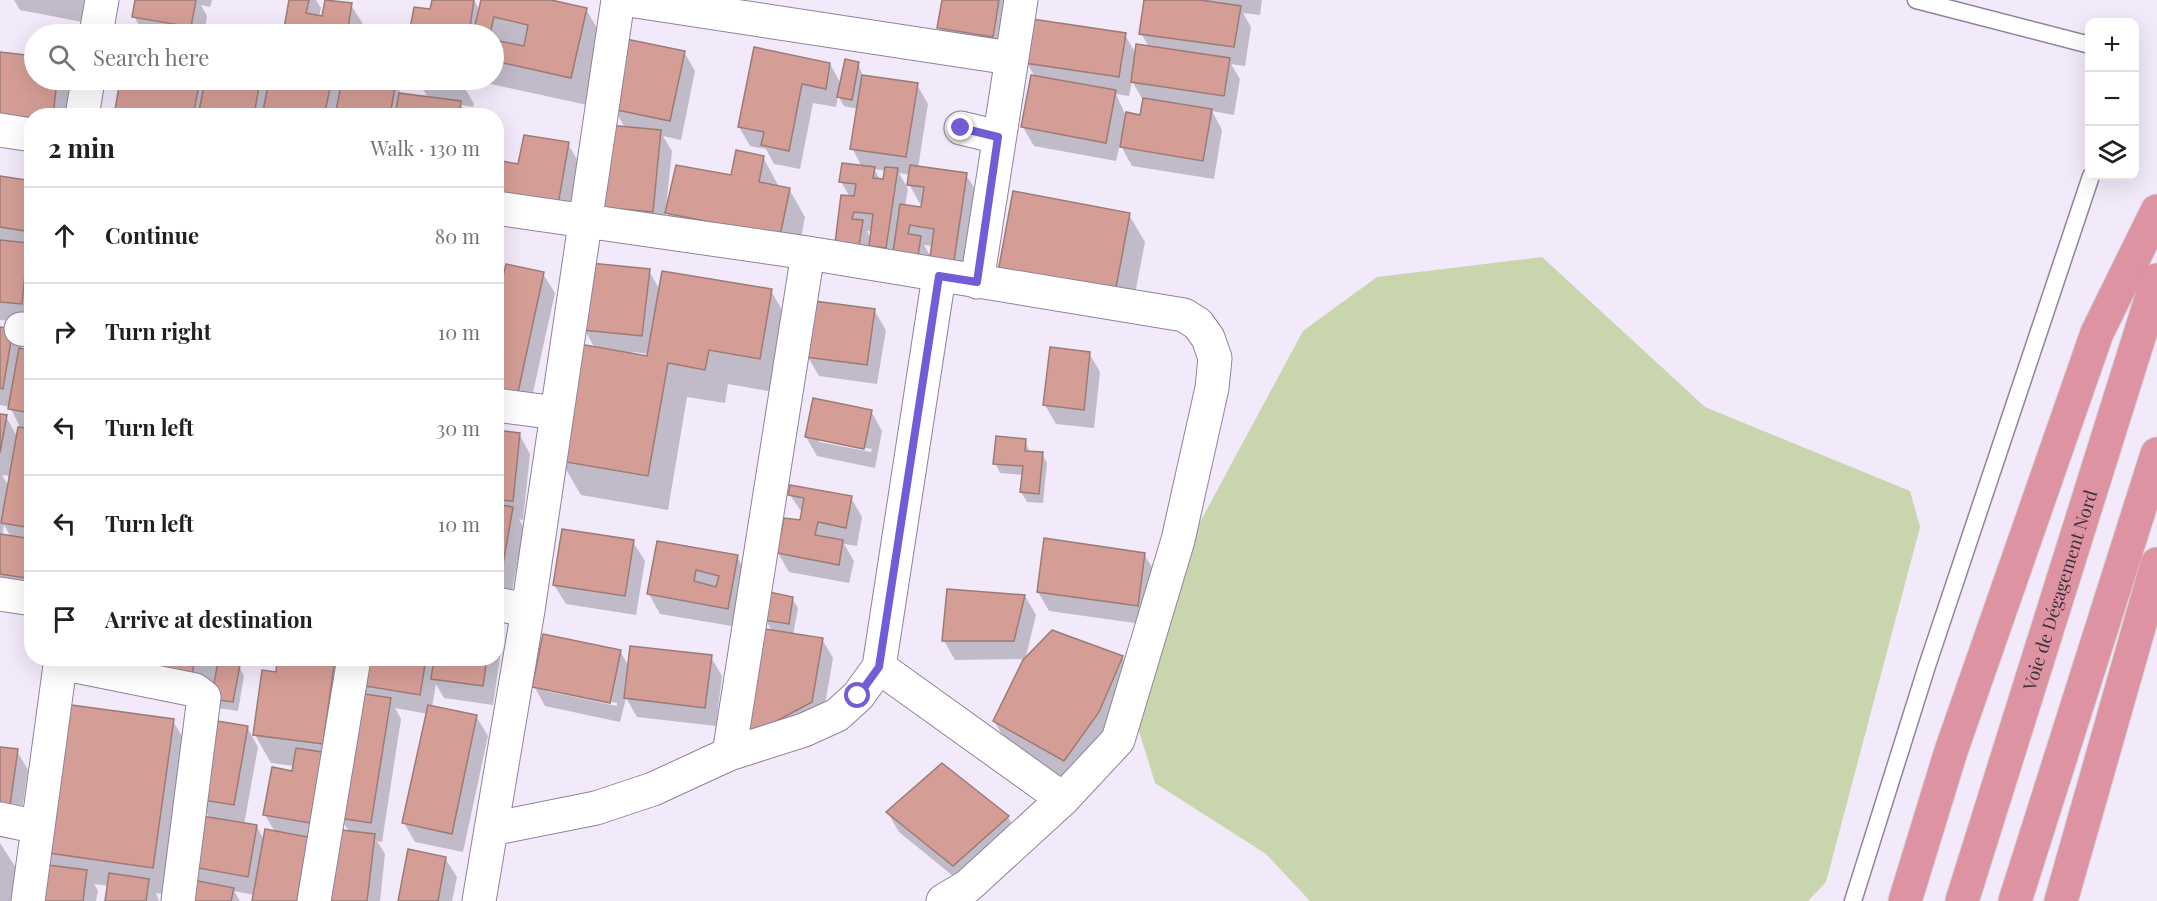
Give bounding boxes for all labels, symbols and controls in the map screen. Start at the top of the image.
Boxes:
map controls [2085,18,2139,180]
button: + [2085,18,2139,72]
search box [24,24,504,90]
icon: search [45,41,78,74]
text: Search here [93,42,209,72]
button: − [2085,72,2139,126]
route end [947,114,973,140]
button: layers [2085,126,2139,180]
text: 2 min [48,130,115,165]
text: Walk · 130 m [370,134,480,161]
icon: ahead [48,219,81,252]
text: Continue [105,220,199,250]
text: 80 m [435,222,480,249]
icon: right [48,315,81,348]
text: Turn right [105,316,211,346]
text: 10 m [438,318,480,345]
icon: left [48,411,81,444]
text: Turn left [105,412,194,442]
text: 30 m [436,414,480,441]
street label: Voie de Dégagement Nord [2017,486,2103,694]
icon: left [48,507,81,540]
text: Turn left [105,508,194,538]
text: 10 m [438,510,480,537]
icon: arrive [48,603,81,636]
text: Arrive at destination [105,604,313,634]
route start [844,682,870,708]

